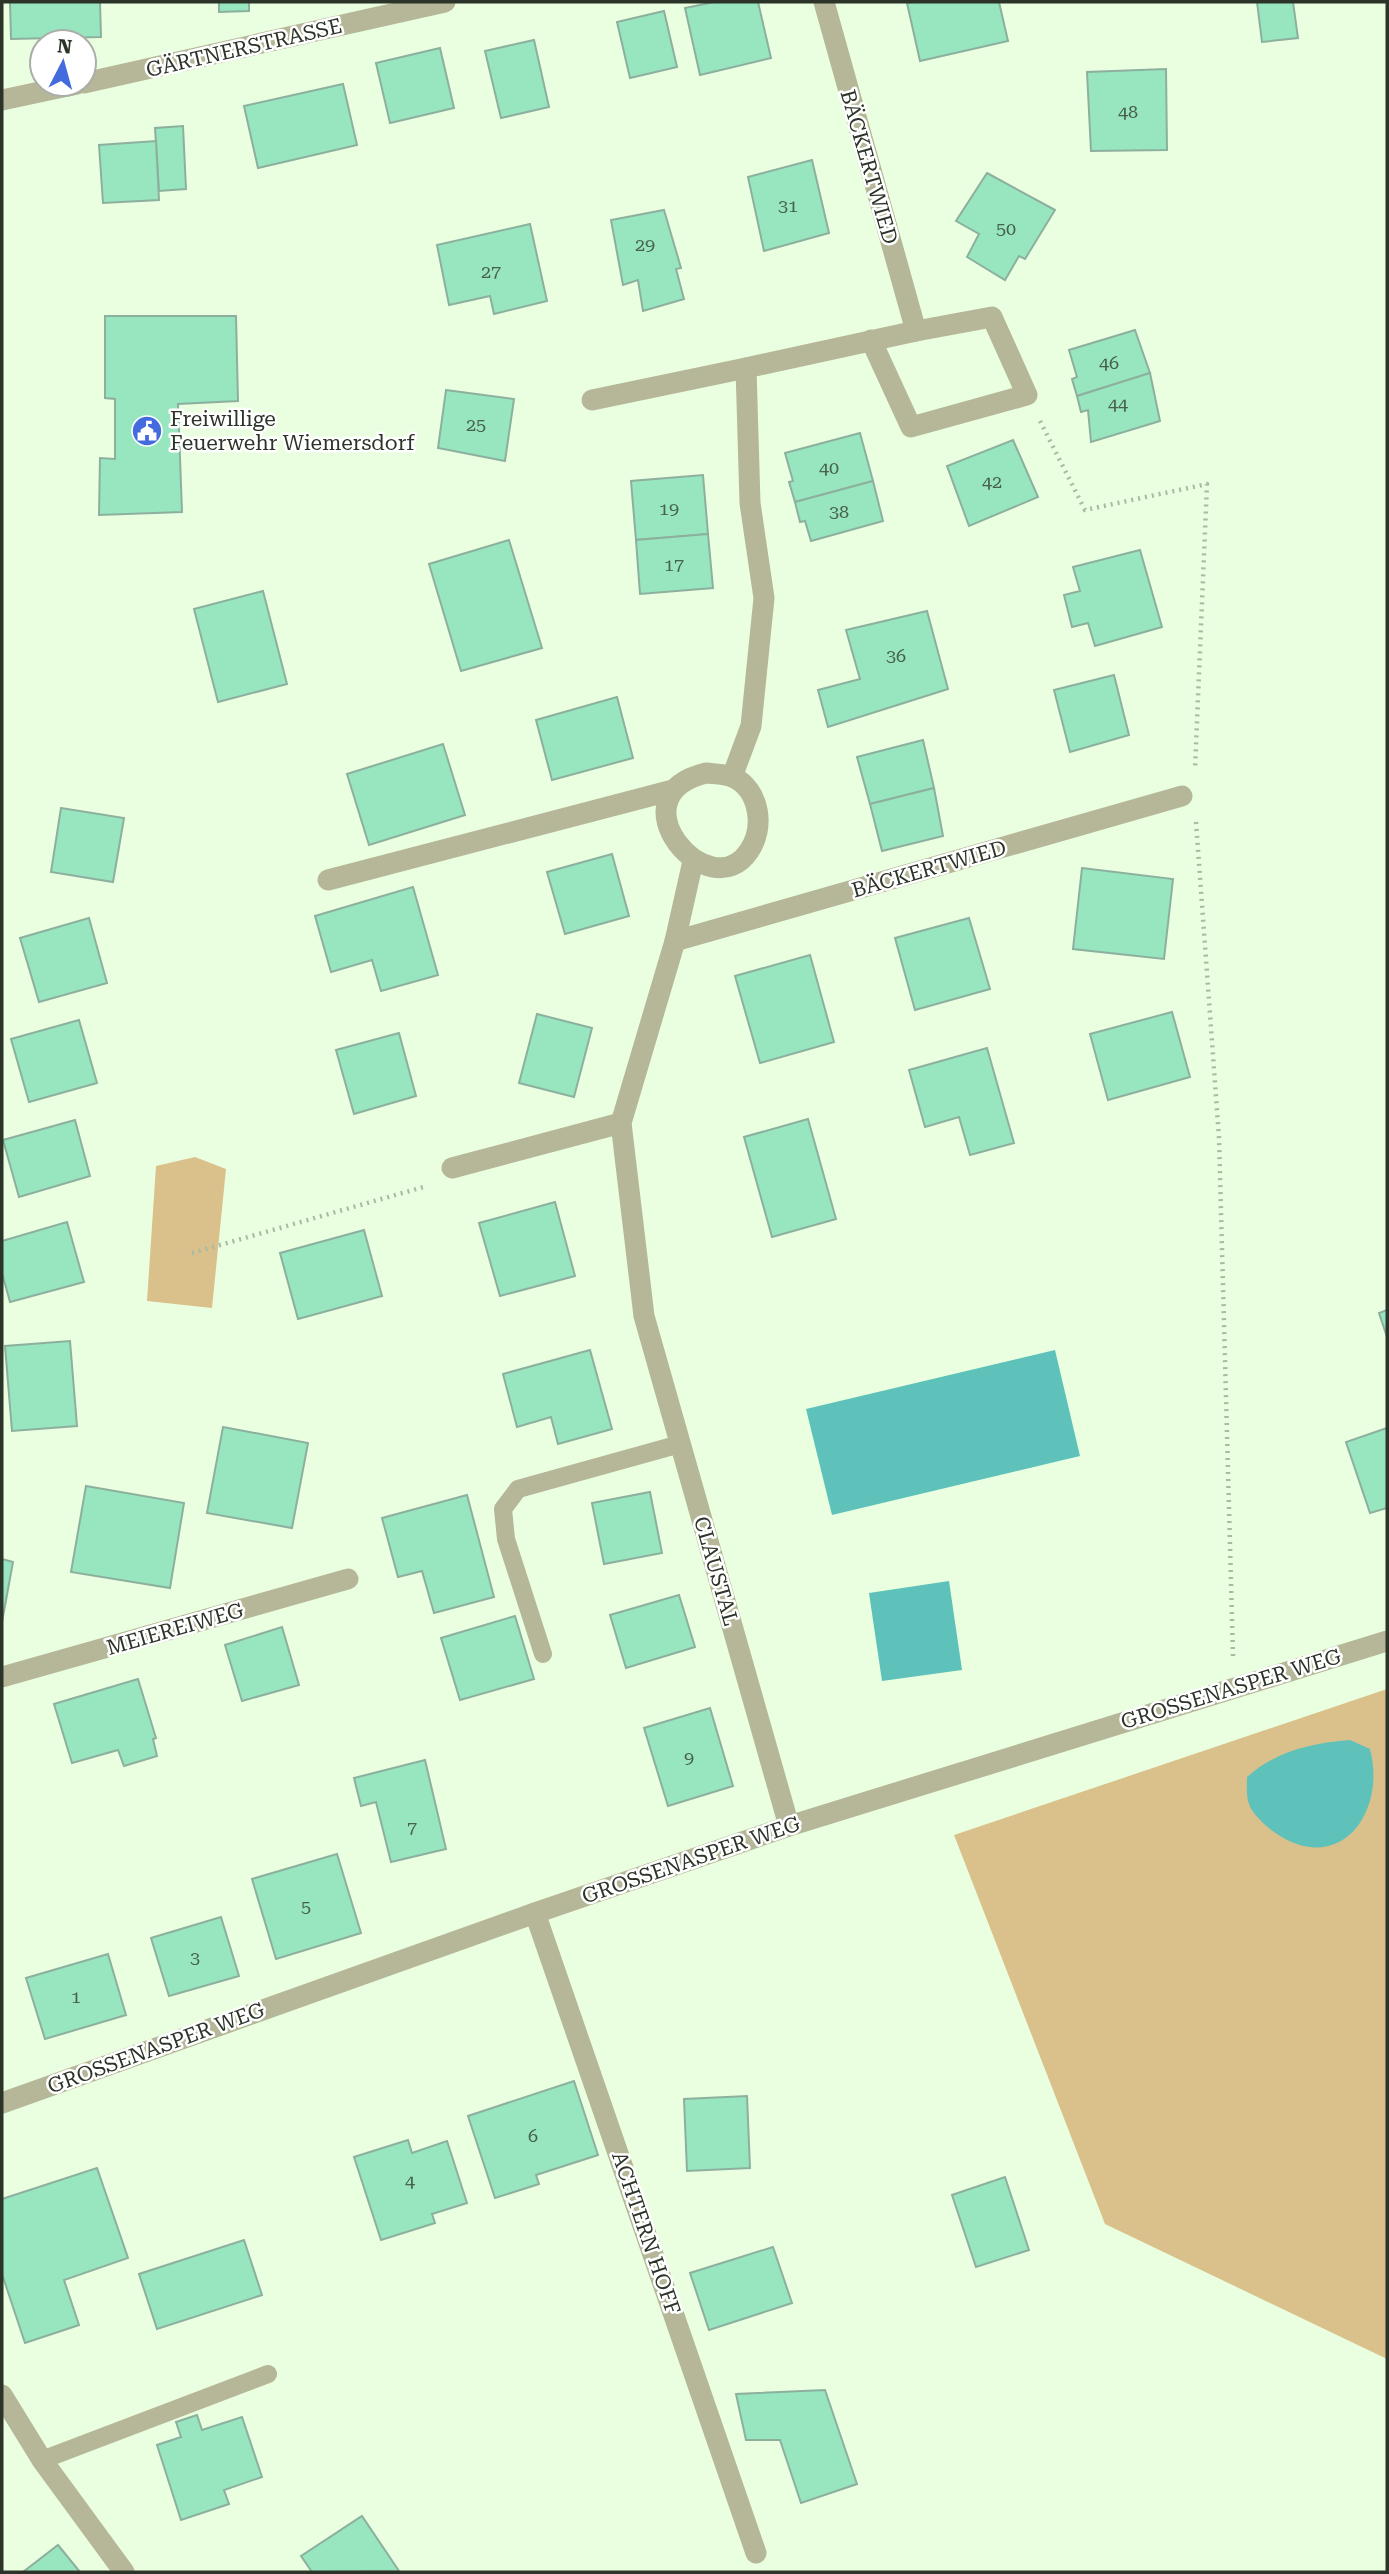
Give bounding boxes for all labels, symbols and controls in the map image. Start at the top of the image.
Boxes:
street label: GÄRTNERSTRASSE [144,14,344,82]
north arrow [28,28,98,98]
text: N [56,34,74,59]
street label: BÄCKERTWIED [836,87,902,247]
house number: 48 [1118,101,1138,122]
house number: 31 [778,195,798,216]
house number: 50 [996,218,1016,239]
house number: 29 [635,234,655,255]
house number: 27 [481,261,501,282]
house number: 46 [1099,352,1119,373]
house number: 44 [1108,393,1128,414]
place label: Freiwillige Feuerwehr Wiemersdorf [170,407,415,455]
public building icon: Freiwillige Feuerwehr Wiemersdorf [130,414,164,448]
house number: 25 [466,414,486,435]
house number: 40 [819,457,839,478]
house number: 42 [982,471,1002,492]
house number: 19 [659,498,679,519]
house number: 38 [829,501,849,522]
house number: 17 [664,554,684,575]
house number: 36 [886,645,906,666]
street label: BÄCKERTWIED [849,836,1009,902]
street label: CLAUSTAL [689,1514,743,1628]
street label: MEIEREIWEG [104,1598,246,1660]
street label: GROSSENASPER WEG [1118,1644,1344,1734]
house number: 9 [684,1747,694,1768]
street label: GROSSENASPER WEG [579,1811,803,1909]
house number: 7 [407,1817,417,1838]
house number: 5 [301,1896,311,1917]
house number: 3 [190,1947,200,1968]
house number: 1 [71,1986,81,2007]
street label: GROSSENASPER WEG [44,1998,268,2098]
house number: 6 [528,2125,538,2146]
street label: ACHTERN HOFF [607,2149,685,2317]
house number: 4 [405,2170,415,2191]

